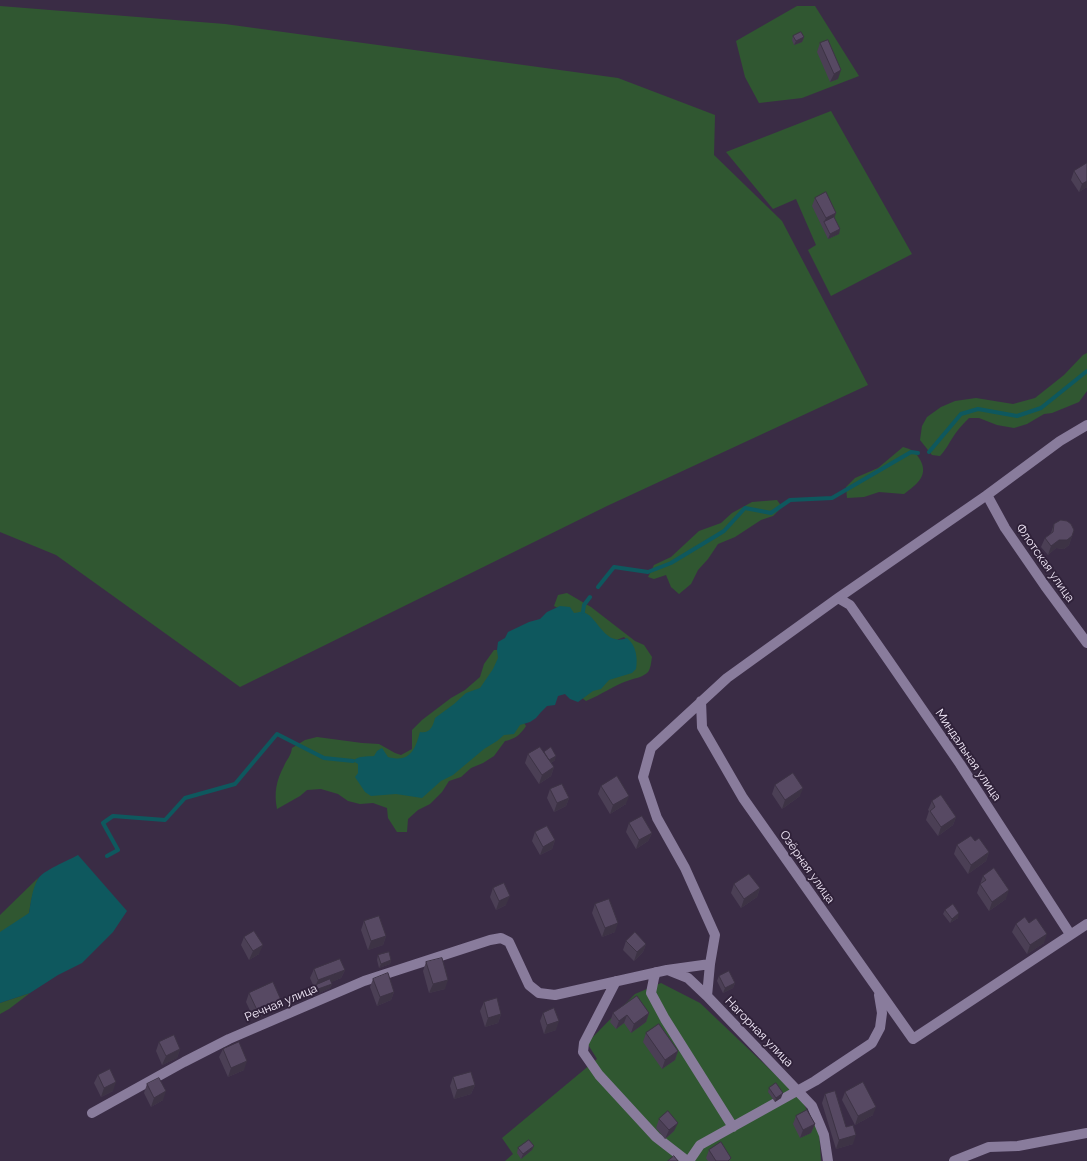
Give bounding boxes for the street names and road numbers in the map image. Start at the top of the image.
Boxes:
street label: Флотская улица [1013,521,1077,605]
street label: Миндальная улица [932,706,1004,804]
street label: Озёрная улица [777,828,837,906]
street label: Речная улица [243,981,319,1025]
street label: Нагорная улица [722,994,796,1070]

